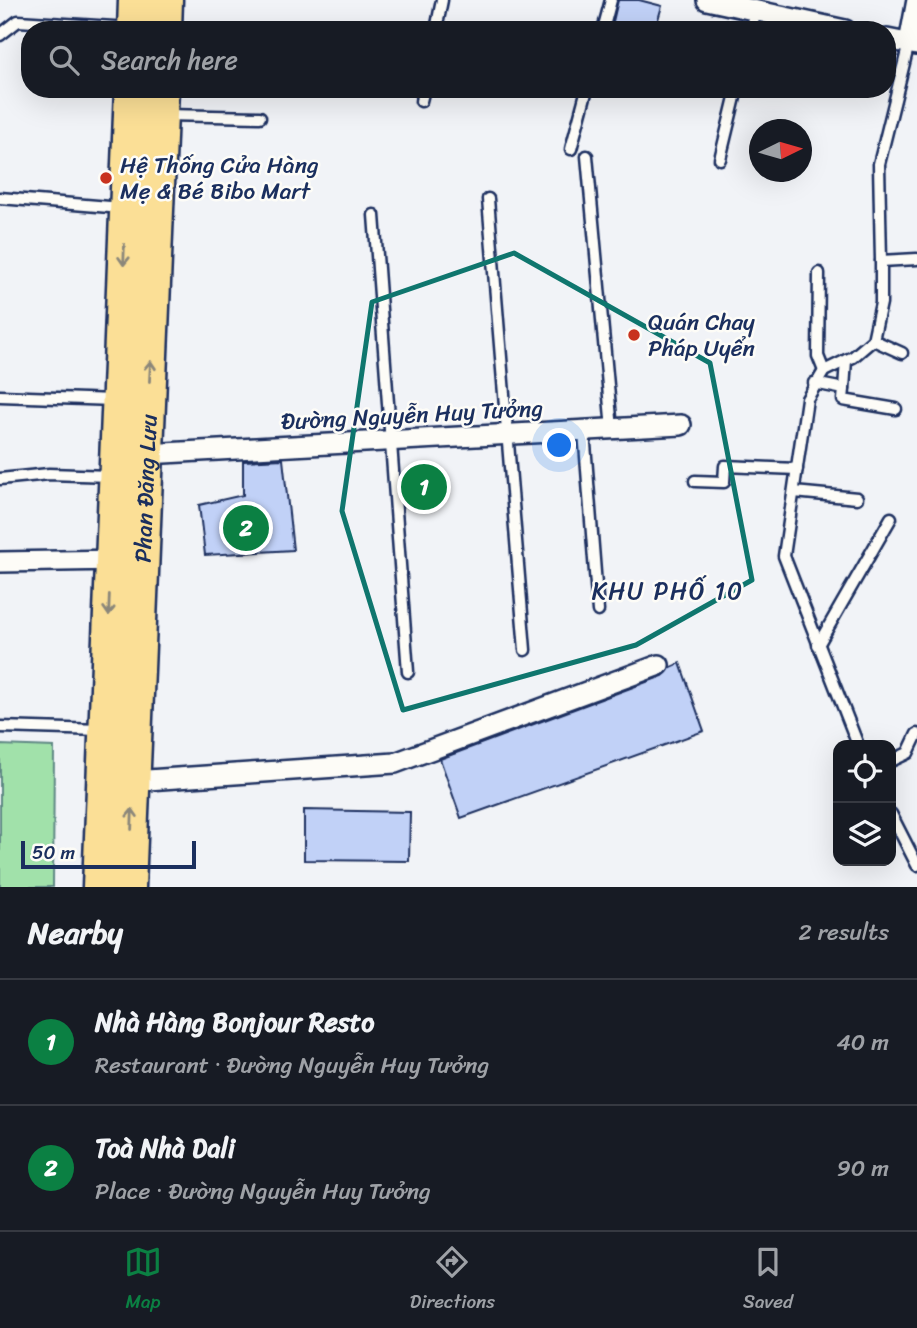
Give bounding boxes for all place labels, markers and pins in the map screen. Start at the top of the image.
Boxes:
place label: Hệ Thống Cửa Hàng Mẹ & Bé Bibo Mart [120,145,319,212]
marker: Hệ Thống Cửa Hàng Mẹ & Bé Bibo Mart [98,170,114,186]
place label: Quán Chay Pháp Uyển [648,302,755,369]
marker: Quán Chay Pháp Uyển [626,327,642,343]
pin: 1 [401,461,447,513]
pin: 2 [223,502,269,554]

